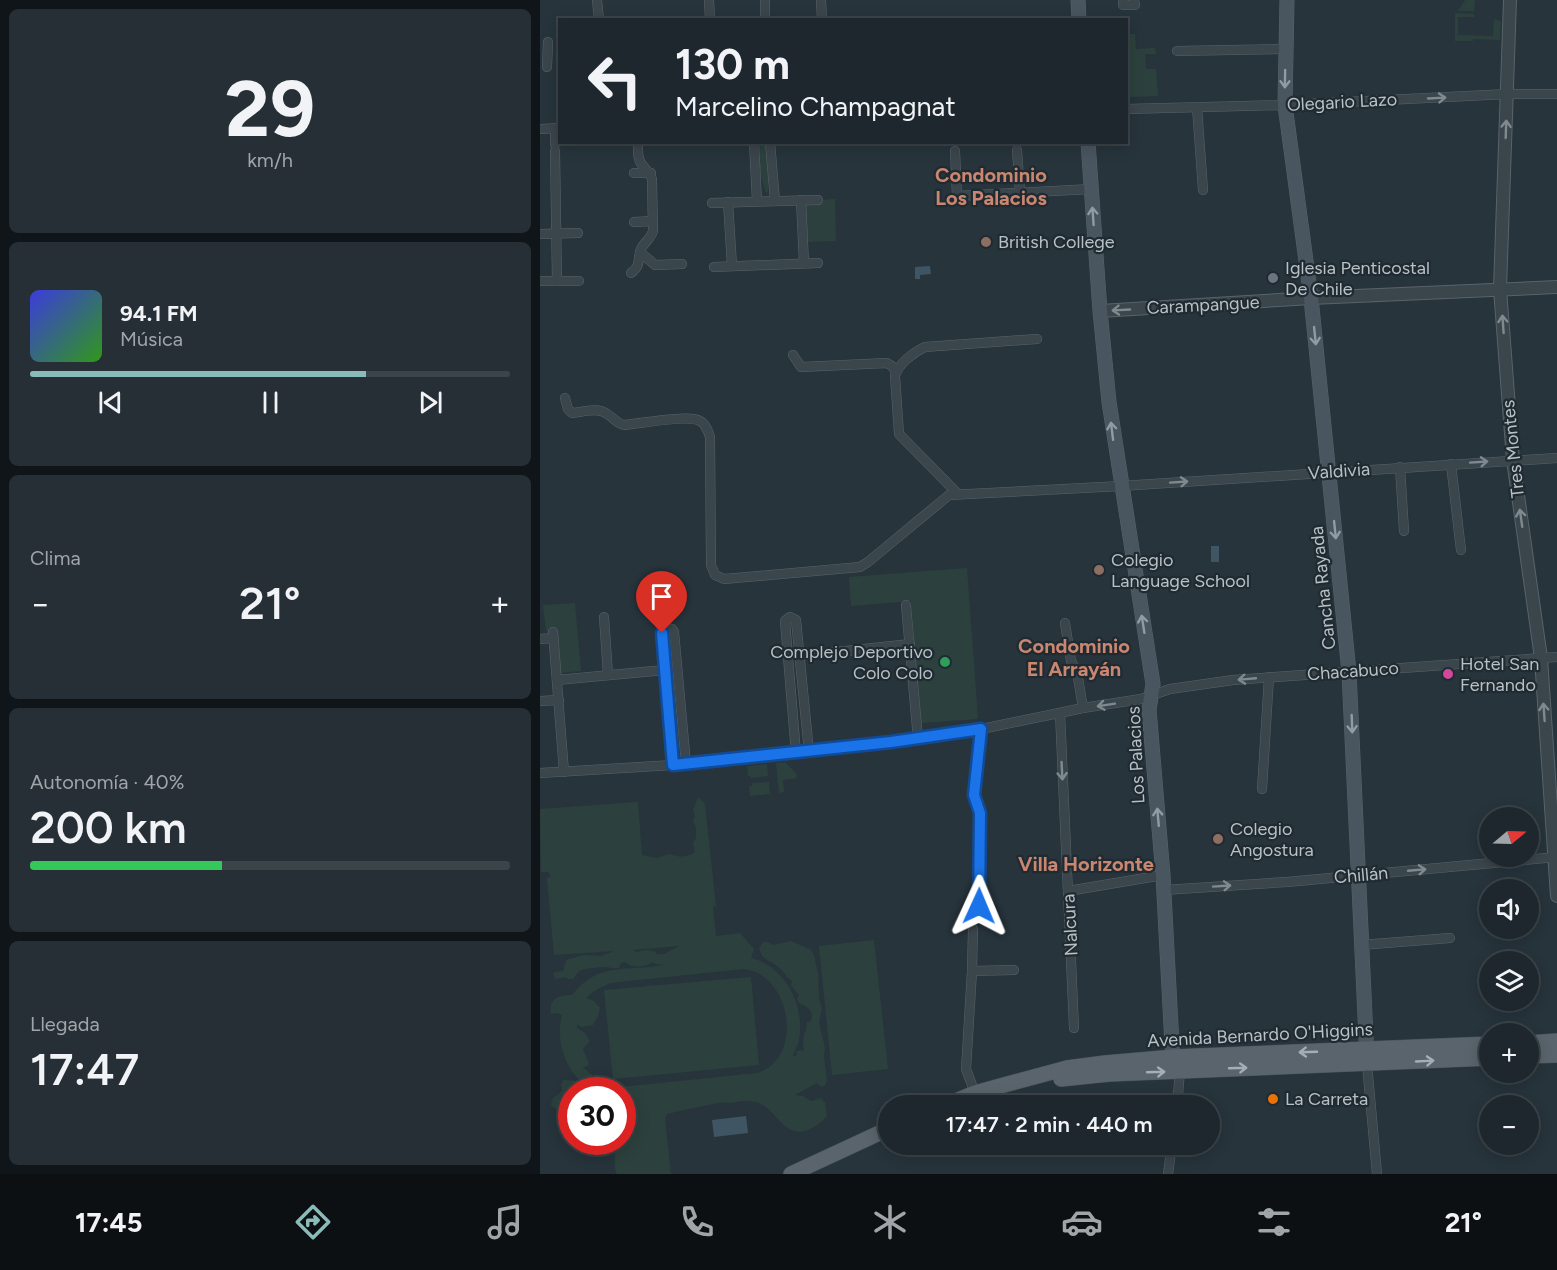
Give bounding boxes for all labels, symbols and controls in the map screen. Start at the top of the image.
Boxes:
text: 130 m [675,39,790,90]
icon: left [576,42,654,120]
text: 29 [225,62,315,156]
one-way arrow [1280,69,1291,89]
street label: Olegario Lazo [1286,88,1398,116]
text: Marcelino Champagnat [675,90,956,123]
one-way arrow [1426,92,1446,103]
one-way arrow [1501,120,1512,140]
text: km/h [247,148,293,172]
district label: Condominio Los Palacios [935,163,1047,210]
one-way arrow [1087,207,1098,226]
place label: British College [998,231,1115,253]
marker: British College [979,235,993,249]
place label: Iglesia Penticostal De Chile [1285,257,1430,300]
marker: Iglesia Penticostal De Chile [1266,271,1280,285]
street label: Carampangue [1146,291,1260,319]
text: 94.1 FM [120,300,198,327]
one-way arrow [1112,304,1132,315]
one-way arrow [1497,315,1508,335]
one-way arrow [1310,325,1321,345]
text: Música [120,327,183,351]
icon: previous [94,386,127,419]
icon: pause [254,386,287,419]
icon: next [414,386,447,419]
street label: Tres Montes [1497,399,1529,499]
one-way arrow [1107,422,1118,442]
one-way arrow [1468,456,1488,467]
street label: Valdivia [1307,458,1371,484]
one-way arrow [1169,476,1189,487]
one-way arrow [1515,509,1526,528]
one-way arrow [1330,519,1341,539]
street label: Cancha Rayada [1306,525,1340,651]
text: Clima [30,546,81,570]
place label: Colegio Language School [1111,549,1250,592]
marker: Colegio Language School [1092,563,1106,577]
pin [636,571,687,633]
text: 21° [239,576,301,630]
icon: arrive [645,580,678,613]
text: − [30,584,51,623]
text: + [489,584,510,623]
one-way arrow [1137,614,1148,634]
district label: Condominio El Arrayán [1018,634,1130,681]
place label: Complejo Deportivo Colo Colo [770,641,933,684]
place label: Hotel San Fernando [1460,653,1539,696]
marker: Complejo Deportivo Colo Colo [938,655,952,669]
street label: Chacabuco [1306,657,1400,685]
marker: Hotel San Fernando [1441,667,1455,681]
one-way arrow [1238,674,1258,685]
one-way arrow [1096,699,1116,710]
one-way arrow [1539,702,1550,722]
street label: Los Palacios [1122,706,1150,804]
one-way arrow [1346,713,1357,733]
one-way arrow [1057,761,1068,781]
text: Autonomía · 40% [30,770,184,794]
text: 200 km [30,800,187,854]
north arrow [1479,807,1539,867]
map controls [1479,807,1539,1155]
one-way arrow [1152,808,1163,828]
place label: Colegio Angostura [1230,818,1314,861]
marker: Colegio Angostura [1211,832,1225,846]
district label: Villa Horizonte [1018,852,1154,876]
street label: Chillán [1333,862,1389,888]
one-way arrow [1406,864,1426,875]
position arrow [947,874,1011,938]
button: sound [1479,879,1539,939]
one-way arrow [1212,881,1232,892]
street label: Nalcura [1057,893,1083,957]
button: layers [1479,951,1539,1011]
text: Llegada [30,1012,100,1036]
street label: Avenida Bernardo O'Higgins [1147,1018,1373,1052]
button: + [1479,1023,1539,1083]
text: 17:47 [30,1042,139,1096]
one-way arrow [1298,1046,1318,1057]
one-way arrow [1415,1055,1435,1066]
one-way arrow [1228,1063,1248,1074]
one-way arrow [1145,1066,1165,1077]
speed limit sign: 30 [558,1077,636,1155]
place label: La Carreta [1285,1088,1368,1110]
marker: La Carreta [1266,1092,1280,1106]
button: − [1479,1095,1539,1155]
text: 17:47 · 2 min · 440 m [946,1111,1152,1138]
icon: directions [292,1201,334,1243]
icon: music [484,1201,526,1243]
icon: phone [676,1201,718,1243]
icon: climate [869,1201,911,1243]
icon: car [1061,1201,1103,1243]
icon: filters [1253,1201,1295,1243]
text: 17:45 [75,1206,142,1239]
text: 21° [1445,1206,1482,1239]

